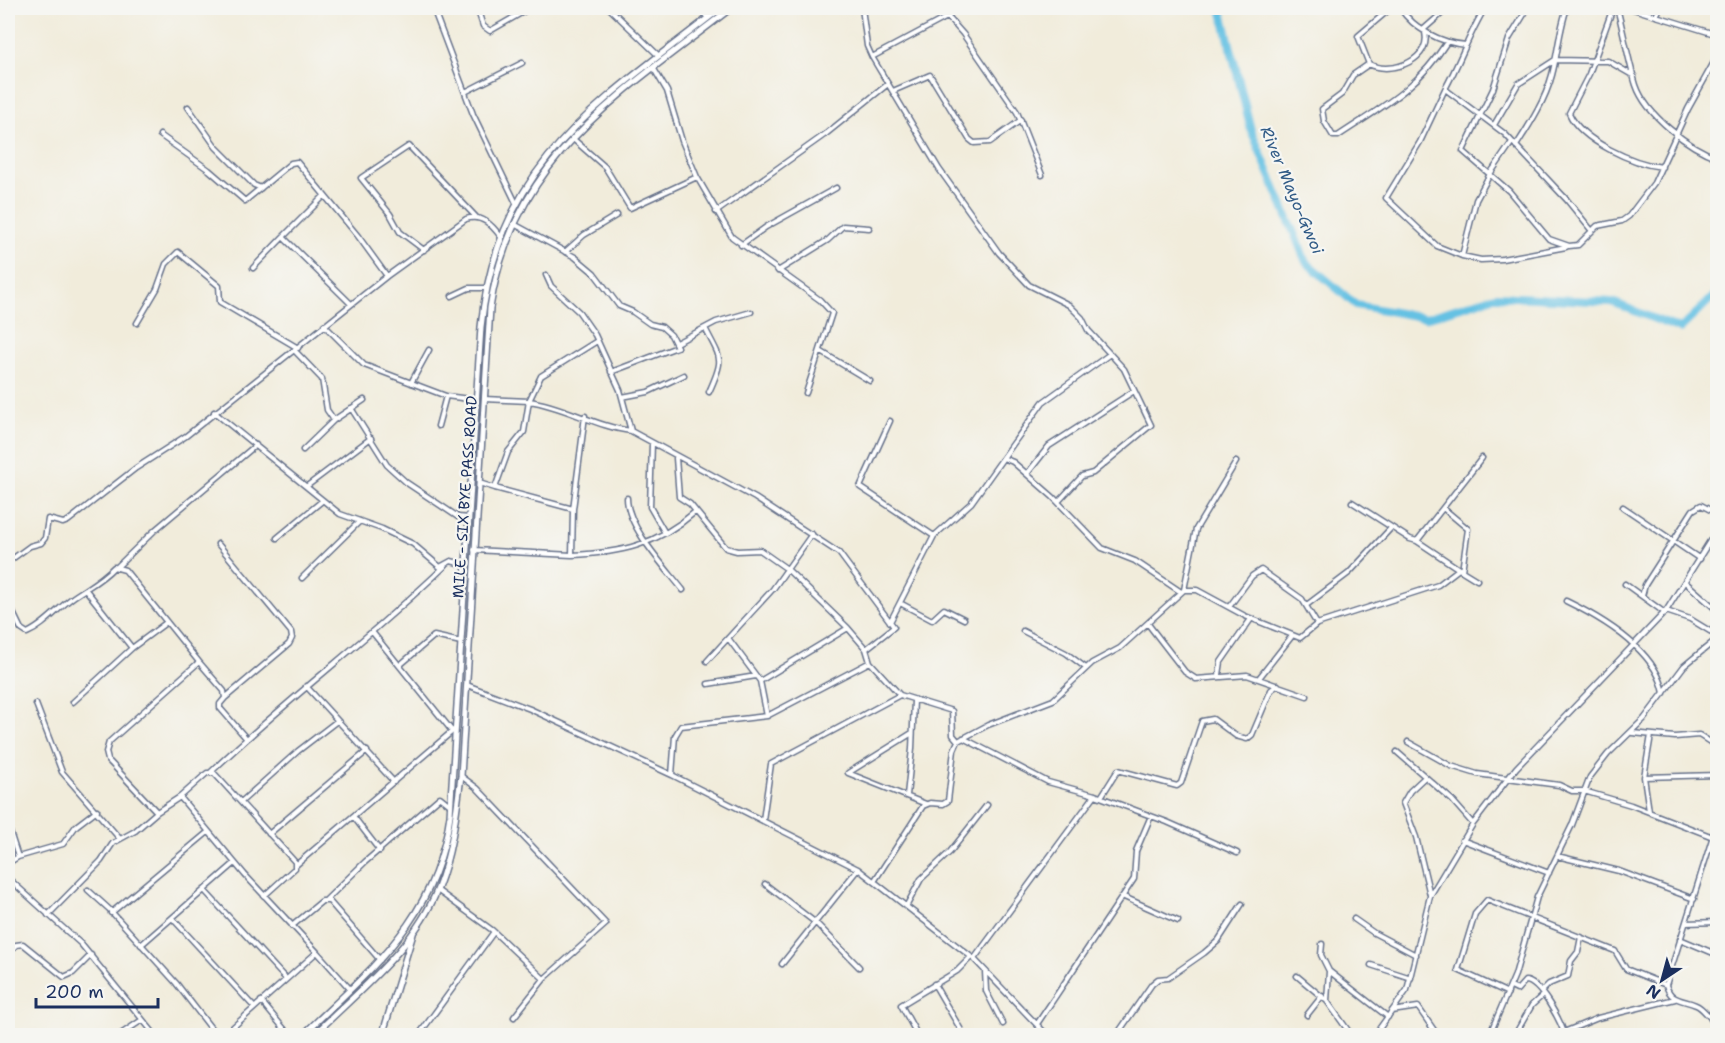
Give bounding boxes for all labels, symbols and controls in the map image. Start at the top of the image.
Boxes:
water label: River Mayo-Gwoi [1256,123,1329,258]
street label: MILE - SIX BYE PASS ROAD [448,395,482,599]
north arrow [1632,950,1692,1010]
scale bar [36,971,158,1009]
text: 200 m [45,980,104,1004]
text: N [1642,980,1665,1004]

